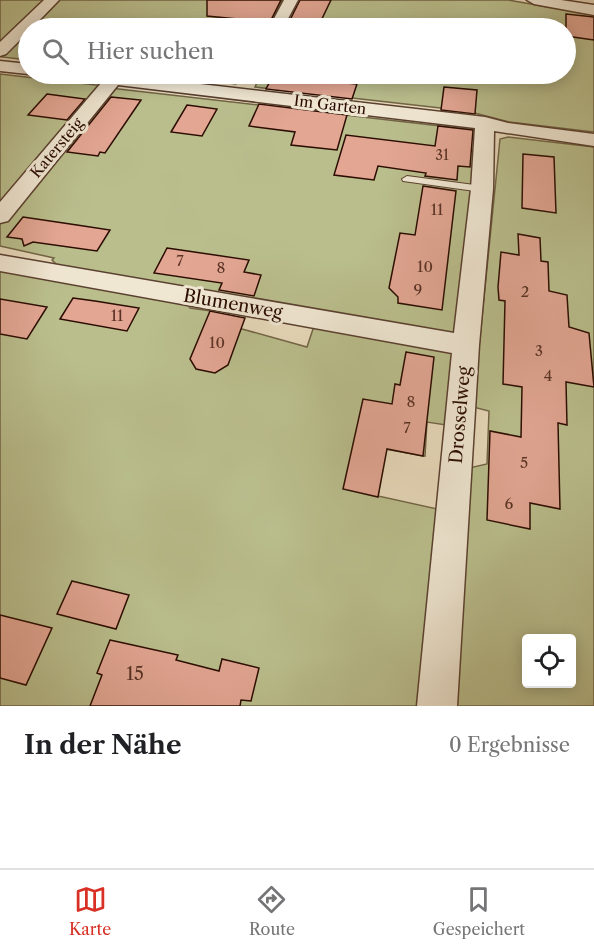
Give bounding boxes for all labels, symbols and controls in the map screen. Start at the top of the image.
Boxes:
search box [18,18,576,84]
icon: search [39,35,72,68]
text: Hier suchen [87,38,214,65]
street label: Im Garten [293,91,368,118]
street label: Katersteig [26,114,87,181]
house number: 31 [435,146,449,164]
house number: 11 [431,200,444,219]
house number: 7 [176,251,184,270]
house number: 10 [417,257,433,276]
house number: 8 [217,258,226,277]
house number: 9 [414,280,422,299]
house number: 2 [521,282,529,301]
street label: Blumenweg [182,284,285,324]
house number: 11 [111,306,124,325]
house number: 10 [209,333,225,352]
house number: 3 [535,341,543,360]
street label: Drosselweg [445,365,475,465]
house number: 4 [544,366,552,385]
house number: 8 [407,392,416,411]
house number: 7 [403,418,411,437]
house number: 5 [520,453,528,472]
house number: 6 [505,494,514,513]
map controls [522,634,576,688]
button: locate [522,634,576,688]
house number: 15 [126,663,144,685]
text: In der Nähe [24,729,181,761]
text: 0 Ergebnisse [449,733,570,757]
tab: Karte [69,883,111,939]
tab: Route [249,883,295,939]
tab: Gespeichert [433,883,525,939]

